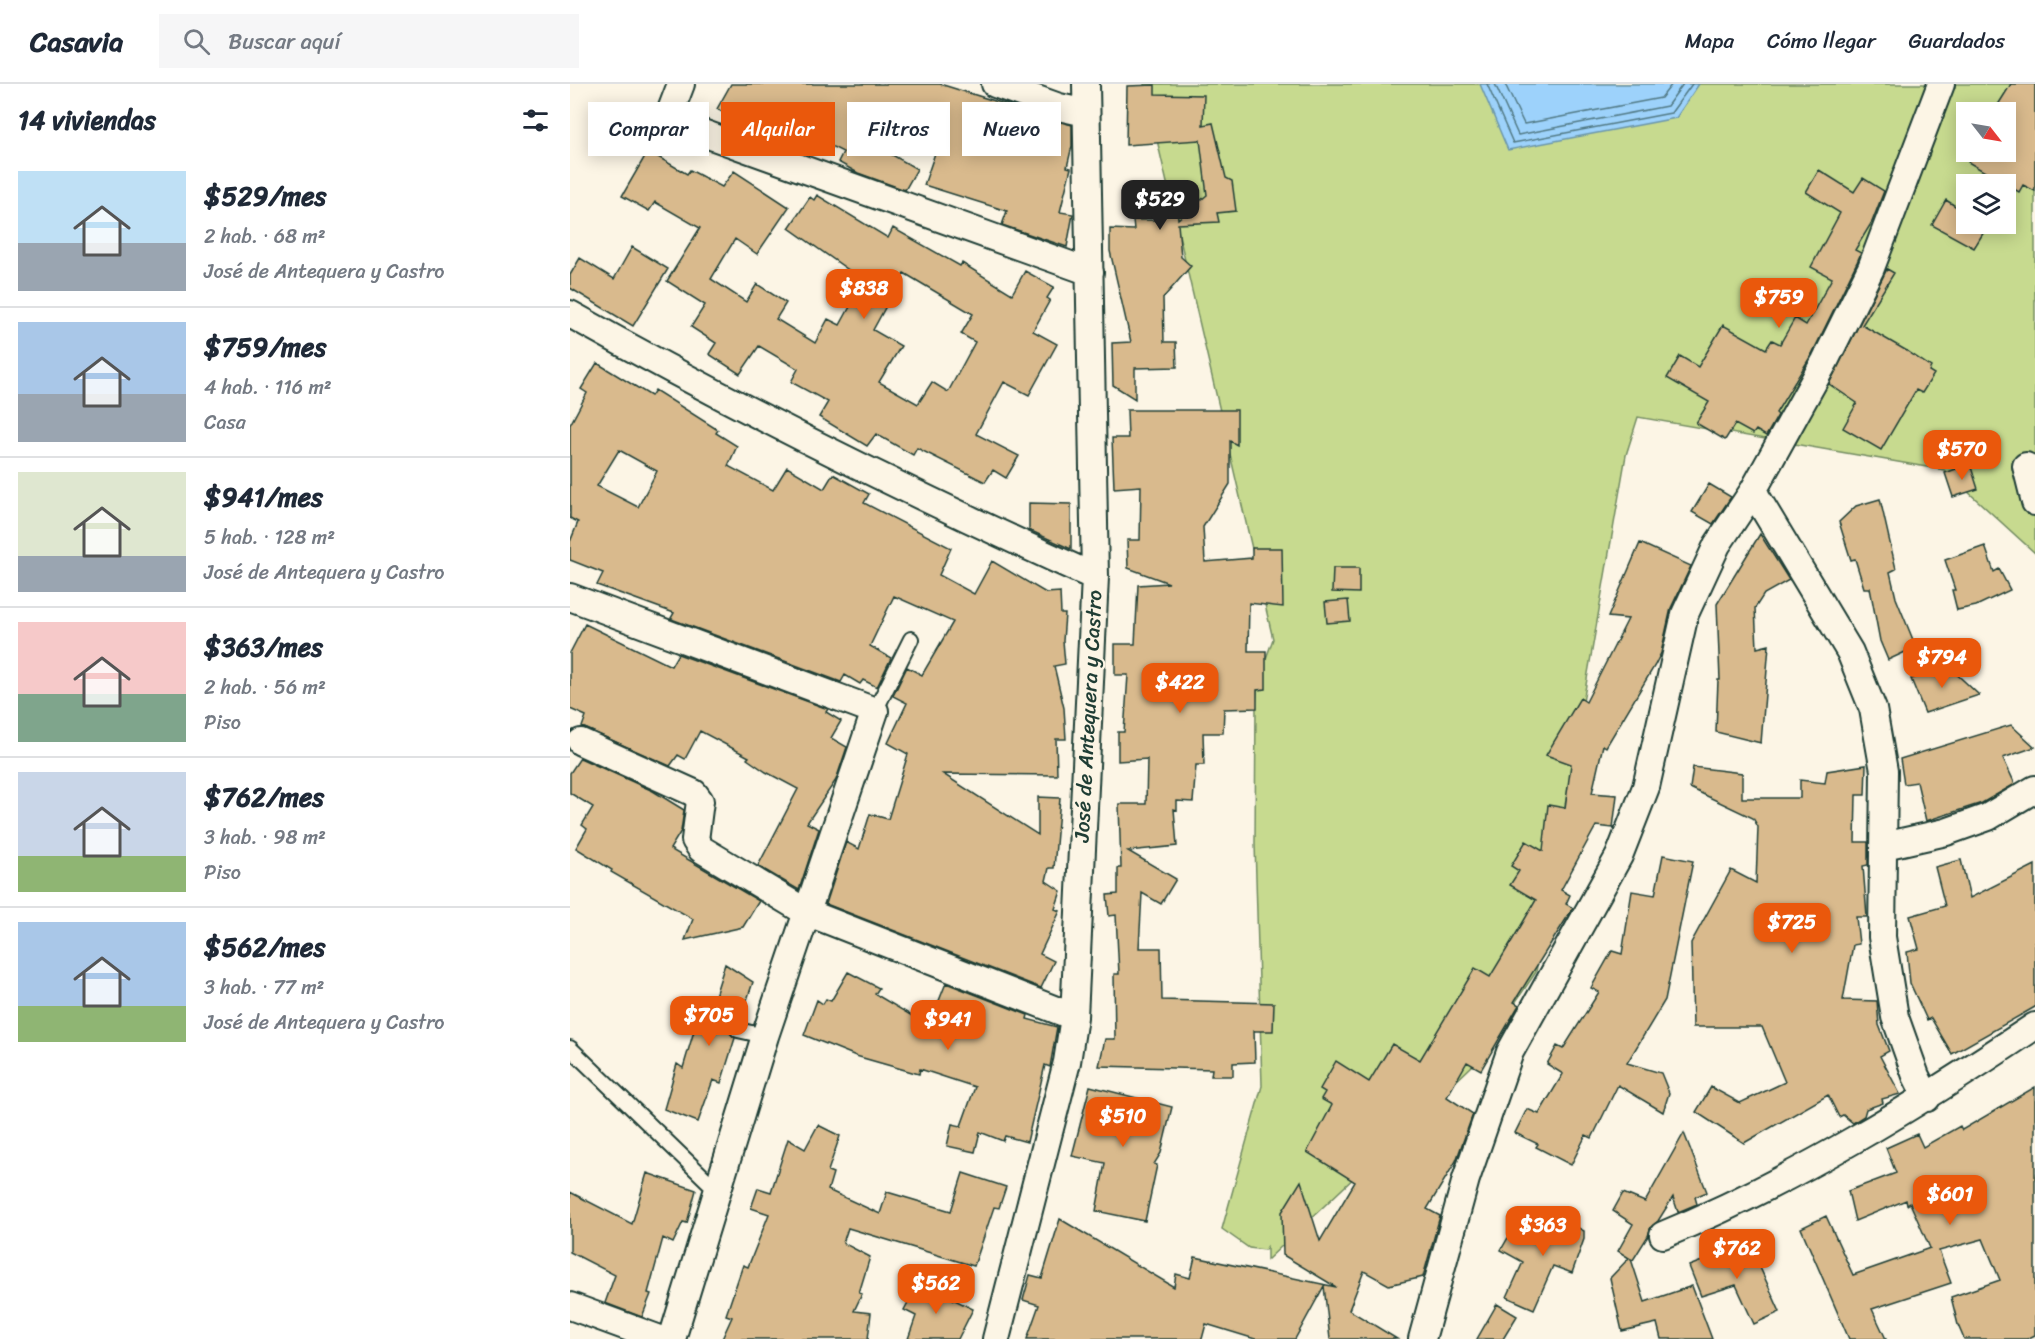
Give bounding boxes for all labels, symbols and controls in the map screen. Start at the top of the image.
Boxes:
search box [159,14,579,68]
text: Casavia [30,17,123,66]
text: Buscar aquí [228,22,340,61]
text: Mapa [1685,22,1734,60]
text: Cómo llegar [1767,22,1876,60]
text: Guardados [1909,22,2005,60]
icon: search [180,25,213,58]
text: 14 viviendas [18,97,156,143]
chip: Comprar [588,102,709,156]
chip: Alquilar [721,102,835,156]
chip: Filtros [847,102,950,156]
chip: Nuevo [962,102,1061,156]
north arrow [1956,102,2016,162]
map controls [1956,102,2016,234]
icon: filters [519,104,552,137]
text: $529/mes [204,173,327,219]
button: layers [1956,174,2016,234]
pin: $529 [1124,180,1196,231]
text: $529 [1135,182,1185,217]
icon: home [66,195,138,267]
text: 2 hab. · 68 m² [204,219,326,254]
text: José de Antequera y Castro [204,254,445,289]
pin: $838 [828,269,900,320]
text: $838 [840,271,888,306]
pin: $759 [1743,278,1815,329]
text: $759 [1754,280,1804,315]
text: $759/mes [204,324,326,370]
icon: home [66,346,138,418]
text: 4 hab. · 116 m² [204,370,332,405]
text: Casa [204,405,246,440]
pin: $570 [1926,430,1998,481]
text: $570 [1937,432,1987,467]
text: $941/mes [204,474,323,520]
icon: home [66,496,138,568]
text: 5 hab. · 128 m² [204,520,335,555]
text: José de Antequera y Castro [204,555,445,590]
street label: José de Antequera y Castro [1062,589,1114,844]
text: $363/mes [204,624,323,670]
pin: $794 [1906,638,1978,689]
text: $794 [1917,640,1967,675]
icon: home [66,646,138,718]
pin: $422 [1144,663,1216,714]
text: $422 [1155,665,1205,700]
text: 2 hab. · 56 m² [204,670,326,705]
text: Piso [204,705,241,740]
text: $762/mes [204,774,324,820]
icon: home [66,796,138,868]
text: 3 hab. · 98 m² [204,820,326,855]
text: Piso [204,855,241,890]
pin: $725 [1756,903,1828,954]
text: $725 [1768,905,1816,940]
text: $562/mes [204,924,325,970]
icon: home [66,946,138,1018]
text: 3 hab. · 77 m² [204,970,324,1005]
pin: $705 [673,996,745,1047]
text: $705 [684,998,734,1033]
pin: $941 [912,1000,984,1051]
text: $941 [925,1002,971,1037]
text: José de Antequera y Castro [204,1005,445,1040]
pin: $510 [1087,1097,1159,1148]
text: $510 [1100,1099,1146,1134]
pin: $601 [1914,1175,1986,1226]
text: $601 [1927,1177,1973,1212]
pin: $363 [1507,1206,1579,1257]
text: $363 [1520,1208,1566,1243]
pin: $762 [1701,1229,1773,1280]
text: $762 [1713,1231,1761,1266]
pin: $562 [900,1264,972,1315]
text: $562 [912,1266,960,1301]

